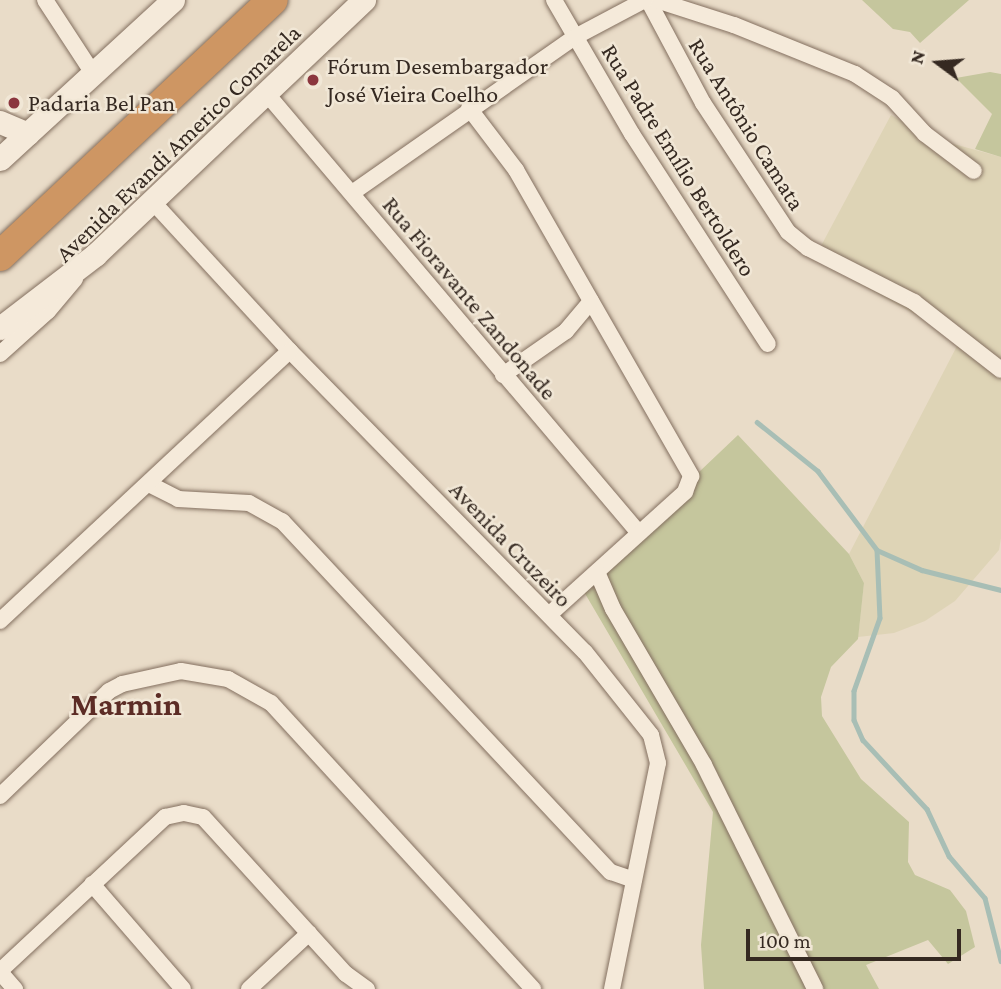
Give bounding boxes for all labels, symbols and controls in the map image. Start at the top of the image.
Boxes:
street label: Avenida Evandi Americo Comarela [49,18,307,268]
north arrow [903,28,973,98]
street label: Rua Antônio Camata [682,33,812,215]
street label: Rua Padre Emílio Bertoldero [596,38,762,282]
text: N [905,48,929,66]
place label: Fórum Desembargador José Vieira Coelho [327,52,548,108]
marker: Fórum Desembargador José Vieira Coelho [305,72,321,88]
place label: Padaria Bel Pan [28,89,175,117]
marker: Padaria Bel Pan [6,95,22,111]
street label: Rua Fioravante Zandonade [377,191,563,405]
street label: Avenida Cruzeiro [444,475,578,613]
district label: Marmin [71,685,182,723]
scale bar [749,916,964,960]
text: 100 m [759,929,811,953]

